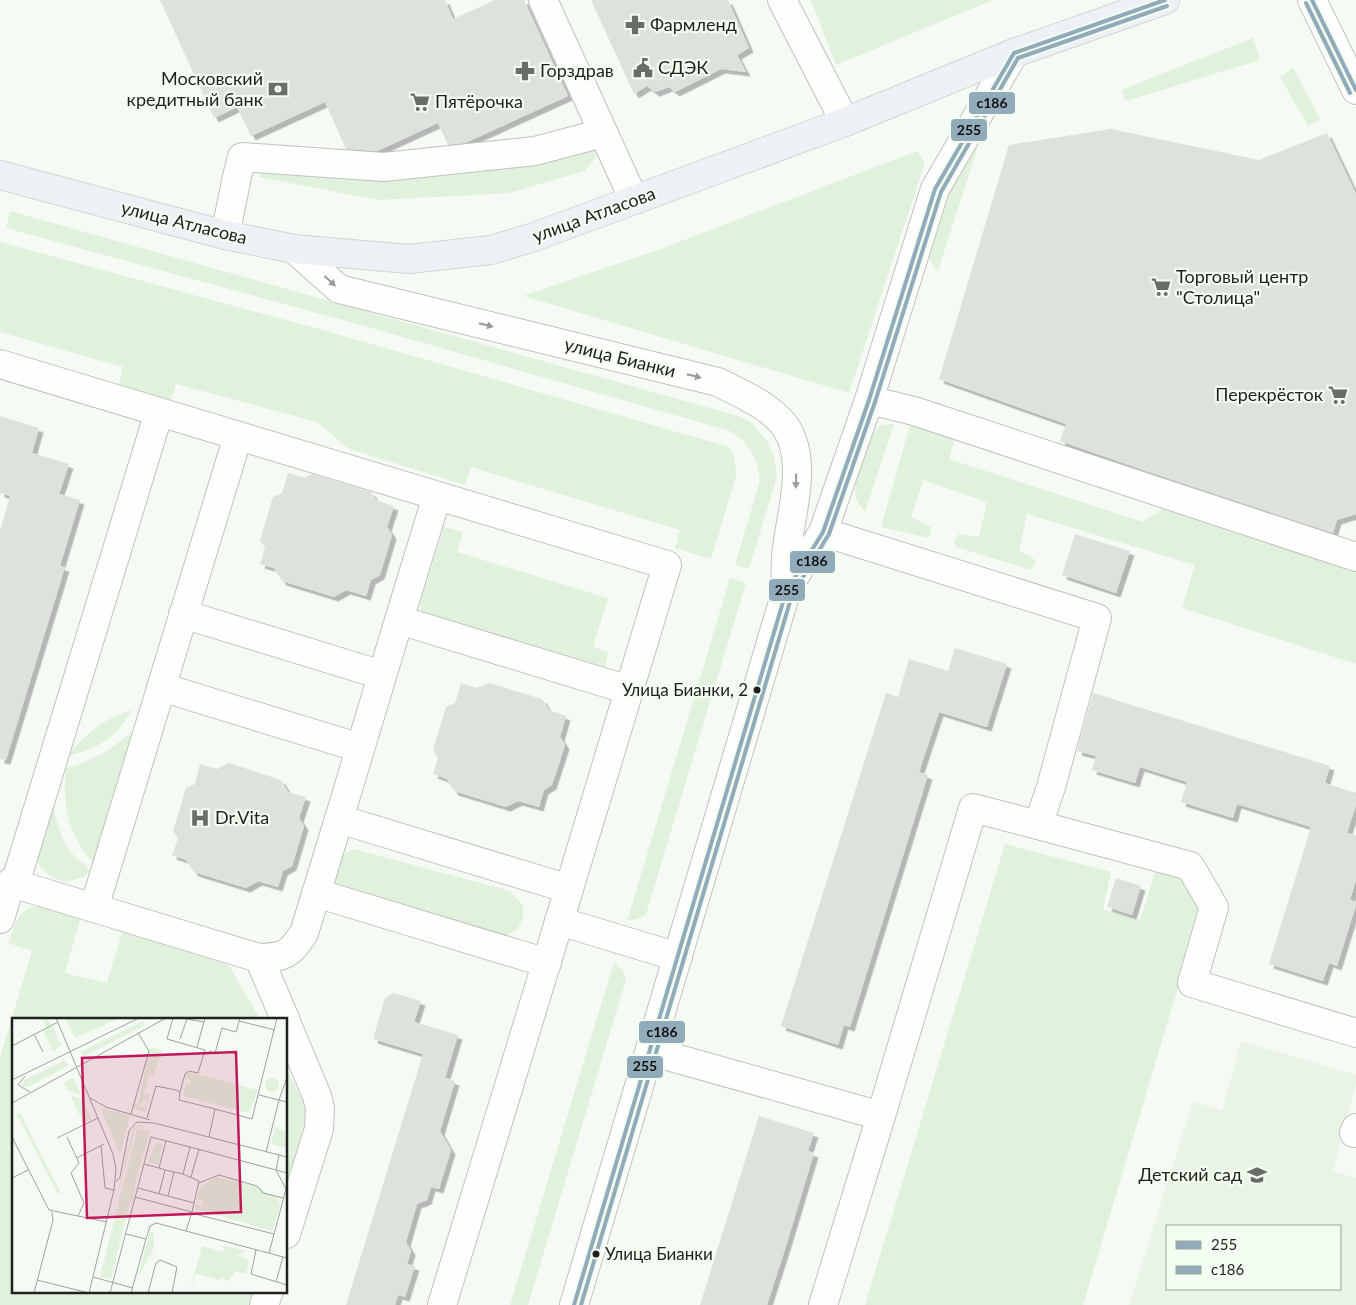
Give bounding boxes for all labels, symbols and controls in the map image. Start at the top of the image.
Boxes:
place label: Фармленд [650,13,737,35]
pharmacy icon: Фармленд [624,14,646,36]
place label: СДЭК [658,56,708,78]
public building icon: СДЭК [632,57,654,79]
place label: Горздрав [540,59,614,81]
pharmacy icon: Горздрав [514,60,536,82]
place label: Московский кредитный банк [127,67,264,110]
bank icon: Московский кредитный банк [267,78,289,100]
place label: Пятёрочка [435,90,523,112]
supermarket icon: Пятёрочка [409,91,431,113]
line badge: с186 [968,91,1016,115]
text: с186 [976,94,1008,111]
line badge: 255 [950,118,988,142]
text: 255 [957,121,981,138]
street label: улица Атласова [529,182,658,246]
street label: улица Атласова [119,196,250,248]
place label: Торговый центр "Столица" [1176,265,1308,308]
one-way arrow [324,276,337,287]
supermarket icon: Торговый центр "Столица" [1150,276,1172,298]
one-way arrow [478,321,493,329]
street label: улица Бианки [562,333,678,381]
one-way arrow [687,372,702,380]
place label: Перекрёсток [1215,383,1324,405]
supermarket icon: Перекрёсток [1327,384,1349,406]
one-way arrow [791,474,799,490]
line badge: с186 [789,550,836,574]
text: с186 [796,552,828,569]
line badge: 255 [768,578,806,602]
text: 255 [775,581,799,598]
place label: Улица Бианки, 2 [622,679,748,700]
marker: Улица Бианки, 2 [752,685,762,695]
place label: Dr.Vita [215,806,269,828]
hospital icon: Dr.Vita [189,807,211,829]
inset map [12,1018,288,1292]
line badge: с186 [638,1020,686,1044]
text: с186 [646,1023,678,1040]
line badge: 255 [626,1055,664,1079]
text: 255 [633,1057,657,1074]
place label: Детский сад [1138,1163,1242,1185]
school or university icon: Детский сад [1246,1164,1268,1186]
legend [1166,1225,1341,1290]
text: 255 [1211,1235,1237,1253]
place label: Улица Бианки [605,1243,713,1264]
marker: Улица Бианки [591,1249,601,1259]
text: с186 [1211,1260,1245,1278]

